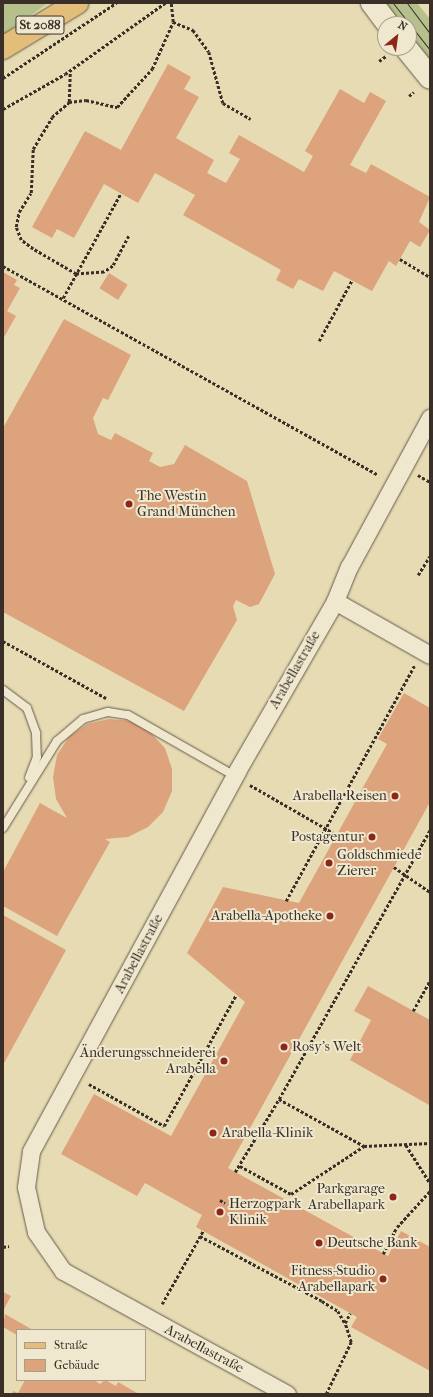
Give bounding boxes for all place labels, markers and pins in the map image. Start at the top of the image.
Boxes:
place label: The Westin Grand München [137,488,236,520]
marker: The Westin Grand München [124,499,134,509]
place label: Arabella Reisen [293,788,387,804]
marker: Arabella Reisen [390,791,400,801]
place label: Postagentur [291,829,364,845]
marker: Postagentur [367,832,377,842]
place label: Goldschmiede Zierer [337,847,422,880]
marker: Goldschmiede Zierer [324,858,334,868]
place label: Arabella-Apotheke [211,908,322,924]
marker: Arabella-Apotheke [325,911,335,921]
place label: Rosy's Welt [292,1039,361,1055]
marker: Rosy's Welt [279,1042,289,1052]
place label: Änderungsschneiderei Arabella [80,1045,216,1078]
marker: Änderungsschneiderei Arabella [219,1056,229,1066]
place label: Arabella-Klinik [222,1125,313,1141]
marker: Arabella-Klinik [207,1127,219,1139]
place label: Parkgarage Arabellapark [308,1181,385,1214]
marker: Parkgarage Arabellapark [388,1192,398,1202]
place label: Herzogpark Klinik [229,1196,301,1228]
marker: Herzogpark Klinik [214,1206,226,1218]
place label: Deutsche Bank [327,1235,417,1251]
marker: Deutsche Bank [314,1238,324,1248]
place label: Fitness-Studio Arabellapark [291,1263,375,1296]
marker: Fitness-Studio Arabellapark [378,1274,388,1284]

